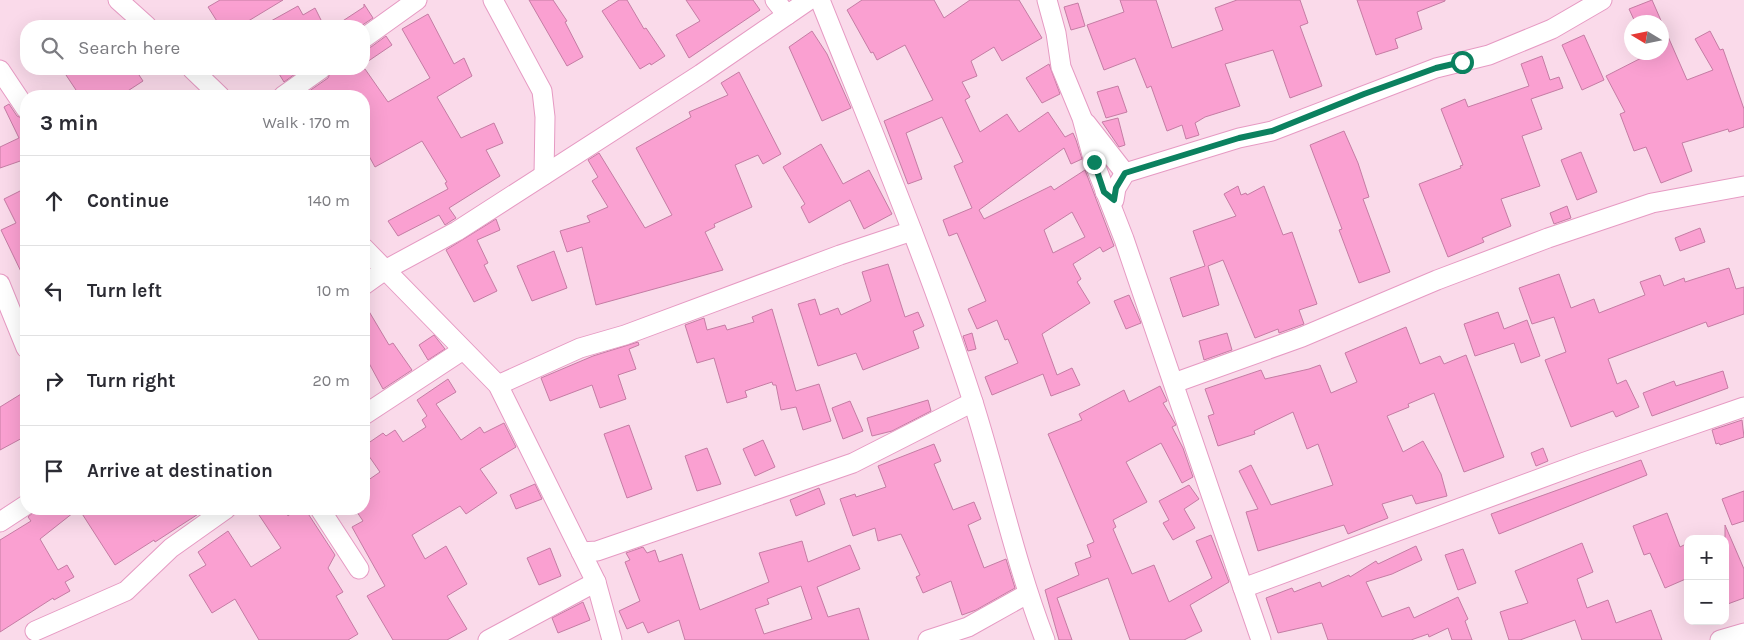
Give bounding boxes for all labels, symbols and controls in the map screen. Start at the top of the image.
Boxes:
north arrow [1624,15,1669,60]
search box [20,20,370,75]
icon: search [38,34,66,62]
text: Search here [78,37,180,59]
route start [1451,51,1474,74]
text: 3 min [40,111,98,135]
text: Walk · 170 m [262,113,350,132]
route end [1083,151,1106,174]
icon: ahead [40,187,68,215]
text: Continue [87,190,169,212]
text: 140 m [308,191,350,210]
icon: left [40,277,68,305]
text: Turn left [87,280,162,302]
text: 10 m [316,281,350,300]
icon: right [40,367,68,395]
text: Turn right [87,370,176,392]
text: 20 m [312,371,350,390]
icon: arrive [40,457,68,485]
text: Arrive at destination [87,460,273,482]
map controls [1684,535,1729,625]
button: + [1684,535,1729,580]
button: − [1684,580,1729,625]

